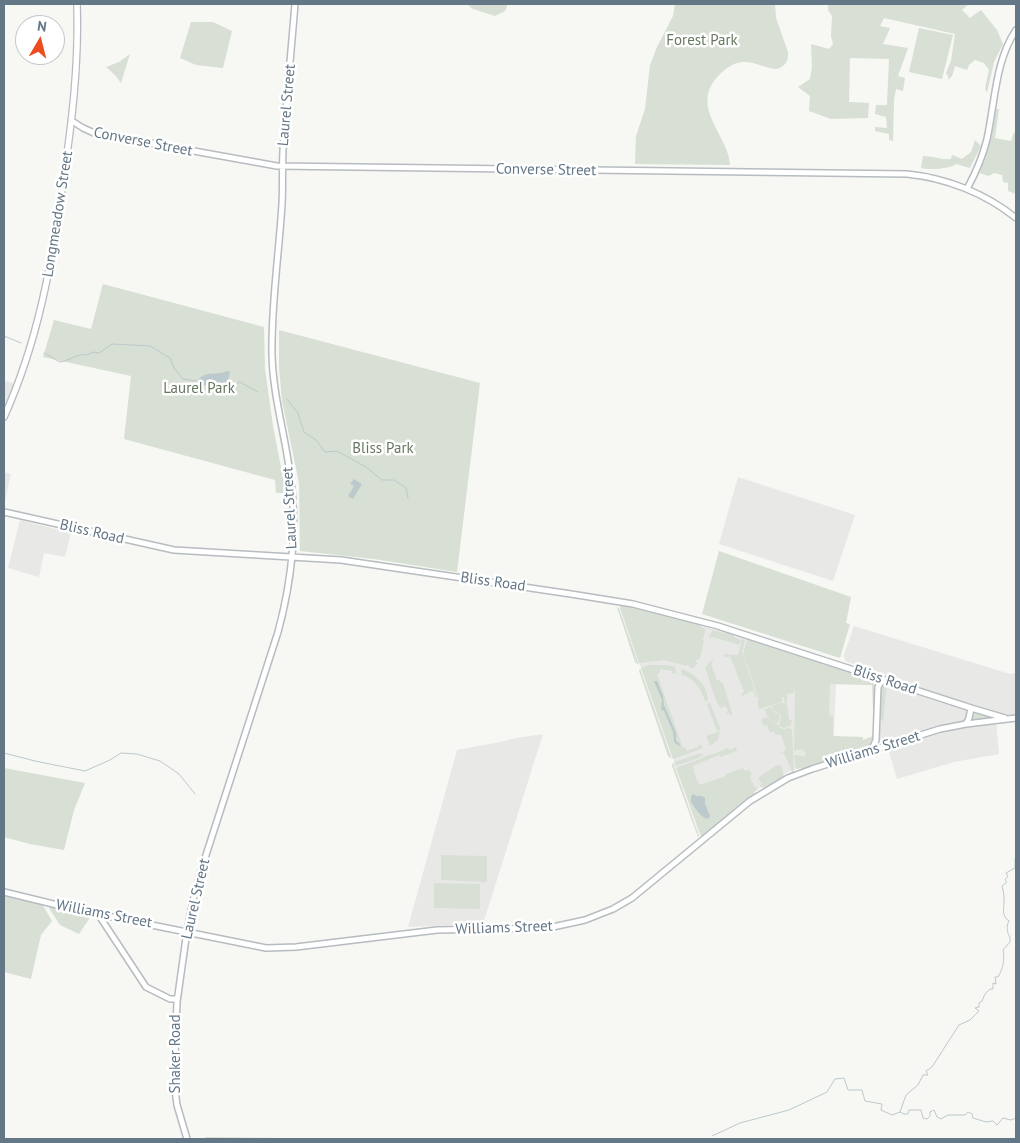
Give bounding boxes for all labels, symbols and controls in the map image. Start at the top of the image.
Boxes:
north arrow [15,15,65,65]
text: N [36,17,48,36]
park label: Forest Park [666,32,738,50]
street label: Laurel Street [274,63,300,147]
street label: Converse Street [92,124,194,160]
street label: Longmeadow Street [39,150,77,278]
street label: Converse Street [496,160,596,180]
park label: Laurel Park [163,380,235,398]
park label: Bliss Park [352,440,414,458]
street label: Laurel Street [279,466,301,550]
street label: Bliss Road [58,516,126,548]
street label: Bliss Road [459,569,527,595]
street label: Bliss Road [851,661,919,699]
street label: Williams Street [824,727,922,773]
street label: Laurel Street [178,857,214,941]
street label: Williams Street [54,896,154,932]
street label: Williams Street [455,917,553,939]
street label: Shaker Road [167,1014,185,1094]

